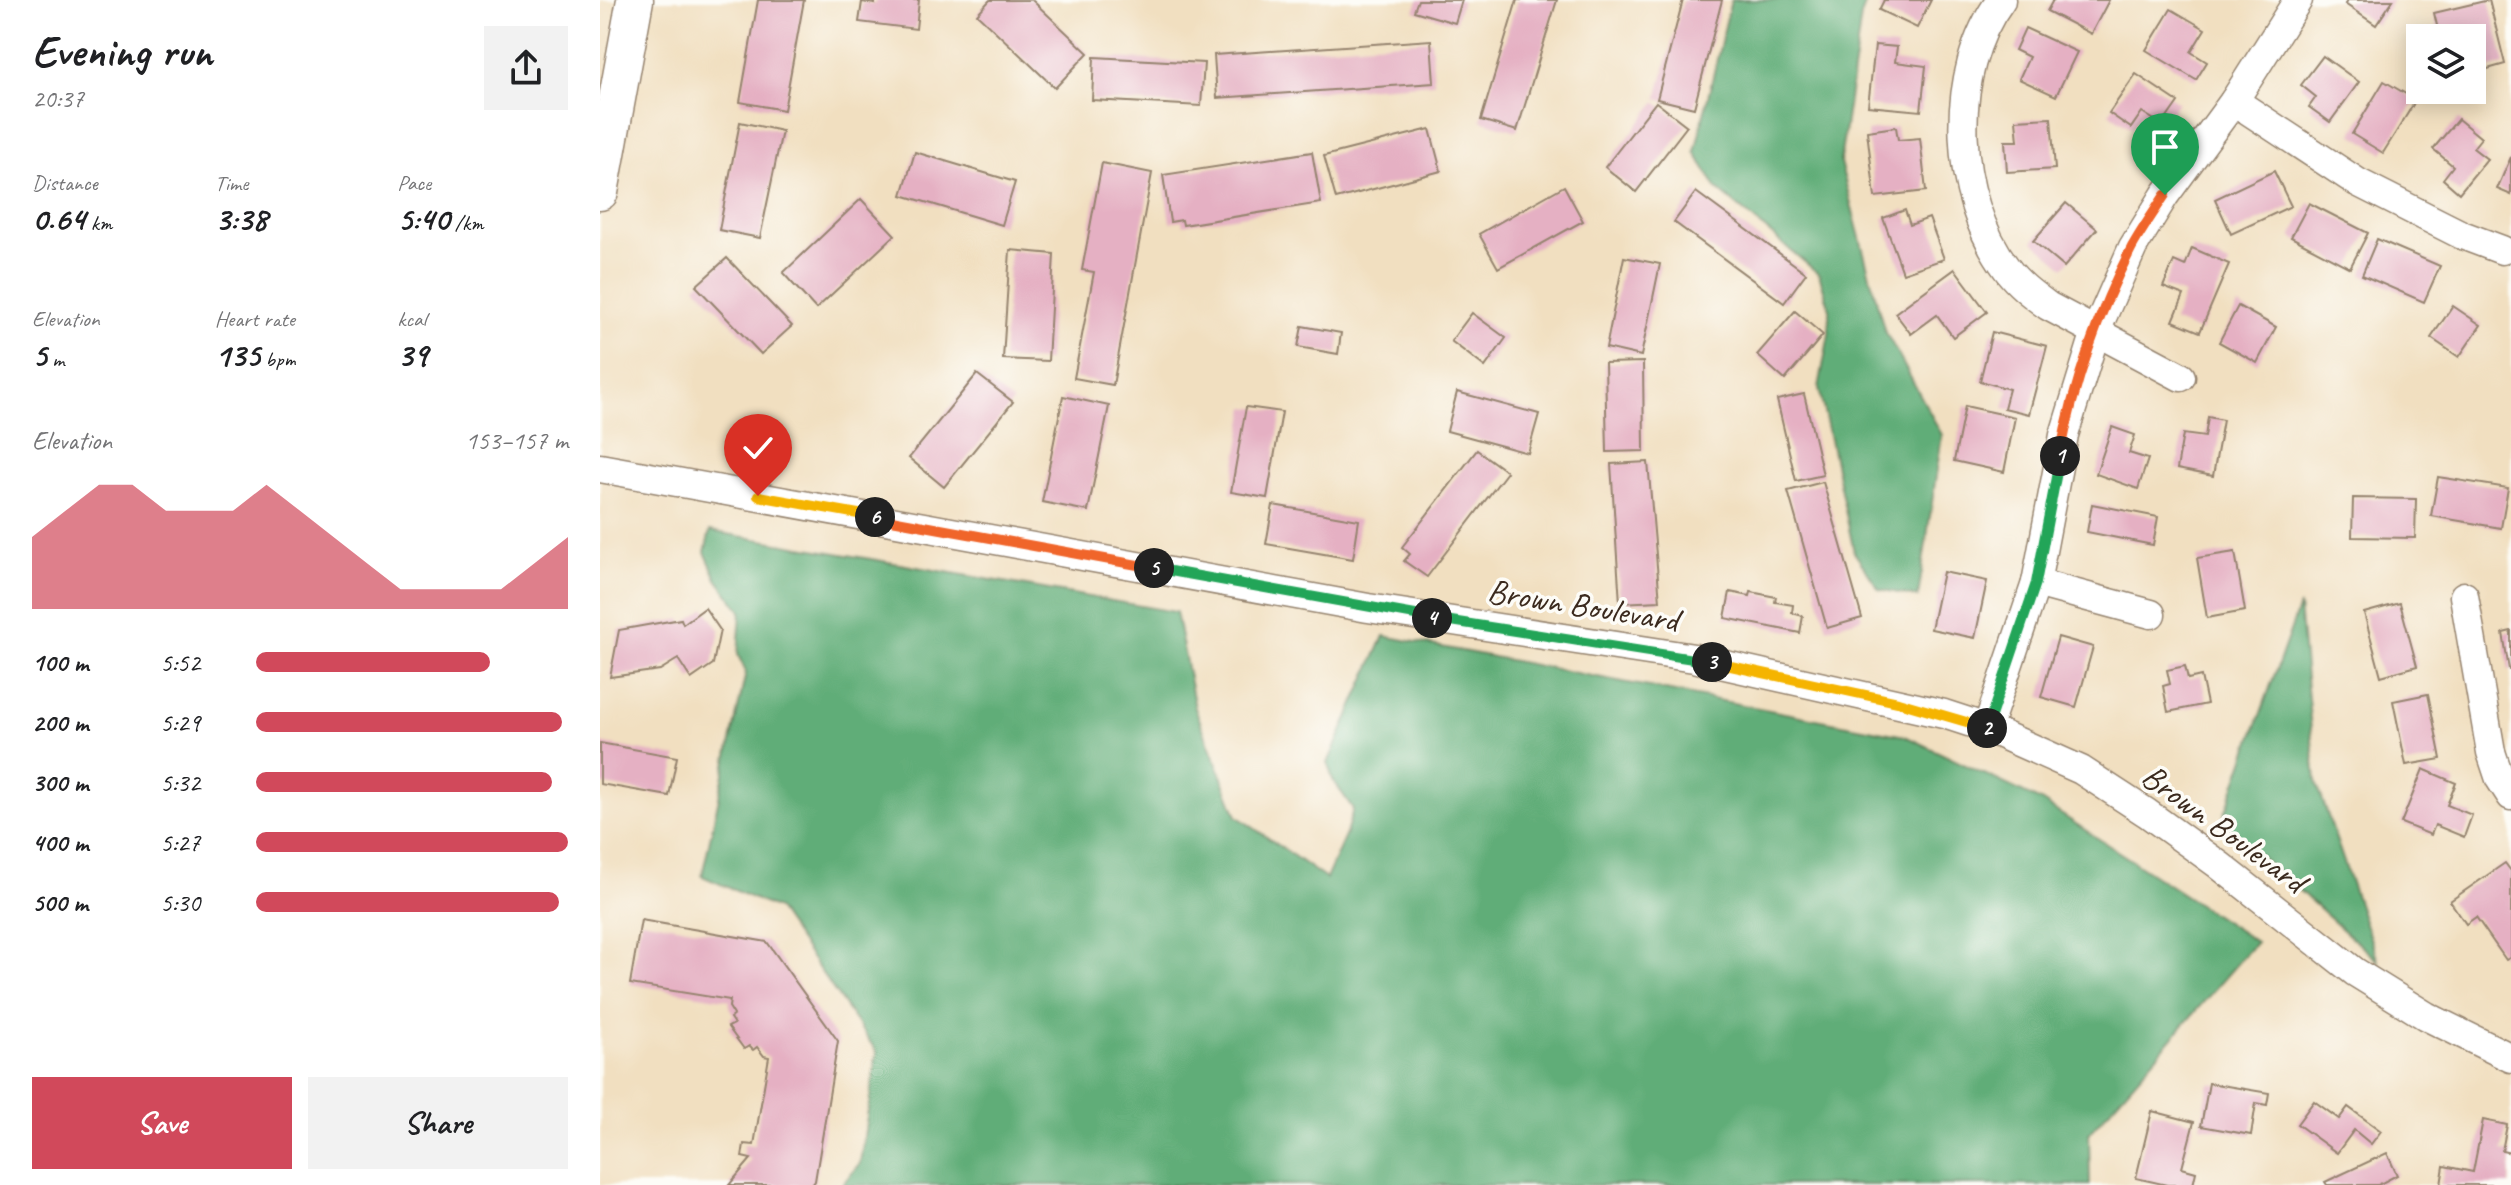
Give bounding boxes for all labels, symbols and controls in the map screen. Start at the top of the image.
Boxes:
text: Evening run [32,24,212,79]
map controls [2406,24,2486,104]
button: layers [2406,24,2486,104]
button: share [484,26,568,110]
text: 20:37 [32,82,84,115]
pin [2131,113,2199,195]
icon: arrive [2143,125,2187,169]
text: Distance [32,169,98,197]
text: Time [215,169,248,197]
text: Pace [397,169,431,197]
text: 0.64 [32,197,85,240]
text: 3:38 [215,197,267,240]
text: 5:40 [397,197,449,240]
text: km [85,209,112,237]
text: /km [449,209,484,237]
text: Elevation [32,305,100,333]
text: Heart rate [215,305,295,333]
text: kcal [397,305,426,333]
text: 5 [32,333,47,376]
text: 135 [215,333,260,376]
text: 39 [397,333,428,376]
text: m [47,345,64,373]
text: bpm [260,345,296,373]
pin [724,414,792,496]
text: Elevation [32,424,112,457]
text: 153–157 m [465,424,568,457]
icon: check [736,426,780,470]
pin: 1 [2040,436,2080,476]
text: 1 [2055,442,2065,470]
pin: 6 [855,497,895,537]
text: 6 [870,503,880,531]
pin: 5 [1134,548,1174,588]
text: 5 [1149,554,1159,582]
street label: Brown Boulevard [1485,569,1686,642]
pin: 4 [1412,598,1452,638]
text: 4 [1427,604,1437,632]
pin: 3 [1692,642,1732,682]
text: 100 m [32,646,88,679]
text: 5:52 [160,646,200,679]
text: 3 [1707,648,1717,676]
text: 200 m [32,706,88,739]
text: 5:29 [160,706,200,739]
pin: 2 [1967,708,2007,748]
text: 2 [1982,714,1992,742]
street label: Brown Boulevard [2134,754,2318,905]
text: 300 m [32,766,88,799]
text: 5:32 [160,766,200,799]
text: 400 m [32,826,88,859]
text: 5:27 [160,826,200,859]
text: 500 m [32,886,88,919]
text: 5:30 [160,886,200,919]
button: Save [32,1077,292,1169]
button: Share [308,1077,568,1169]

